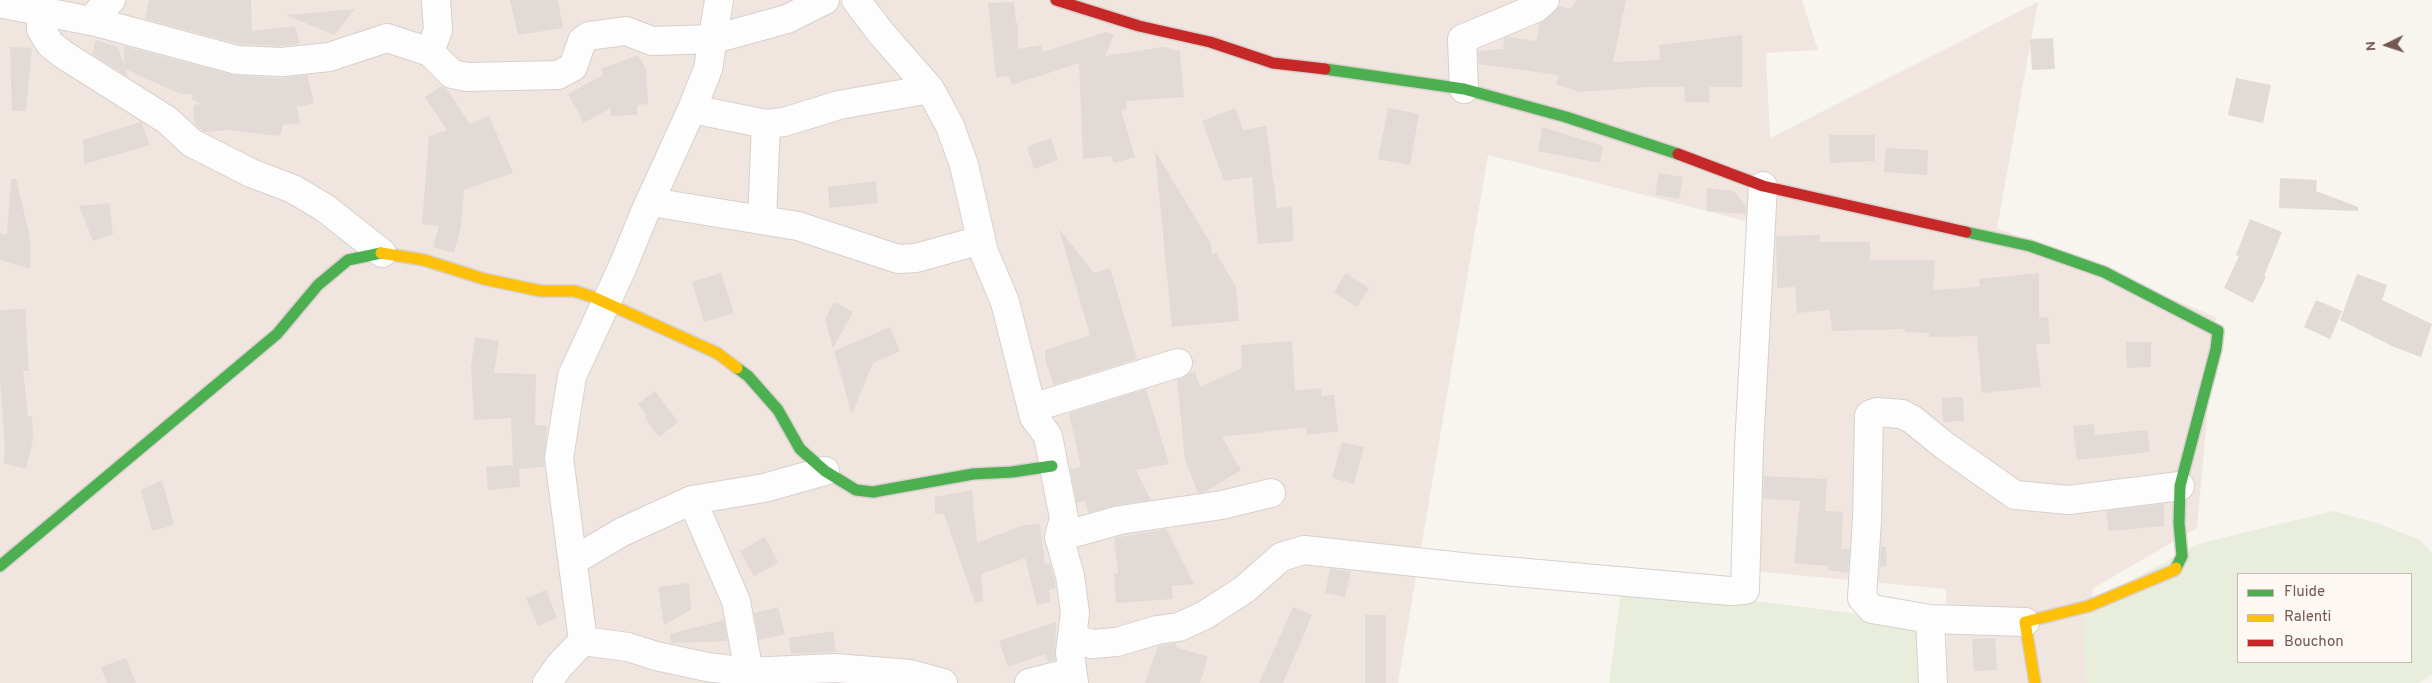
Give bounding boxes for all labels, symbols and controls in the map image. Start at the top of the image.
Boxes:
north arrow [2362,20,2412,70]
text: N [2363,40,2380,52]
legend [2237,573,2412,663]
text: Fluide [2284,583,2325,602]
text: Ralenti [2284,608,2331,627]
text: Bouchon [2284,633,2344,652]

